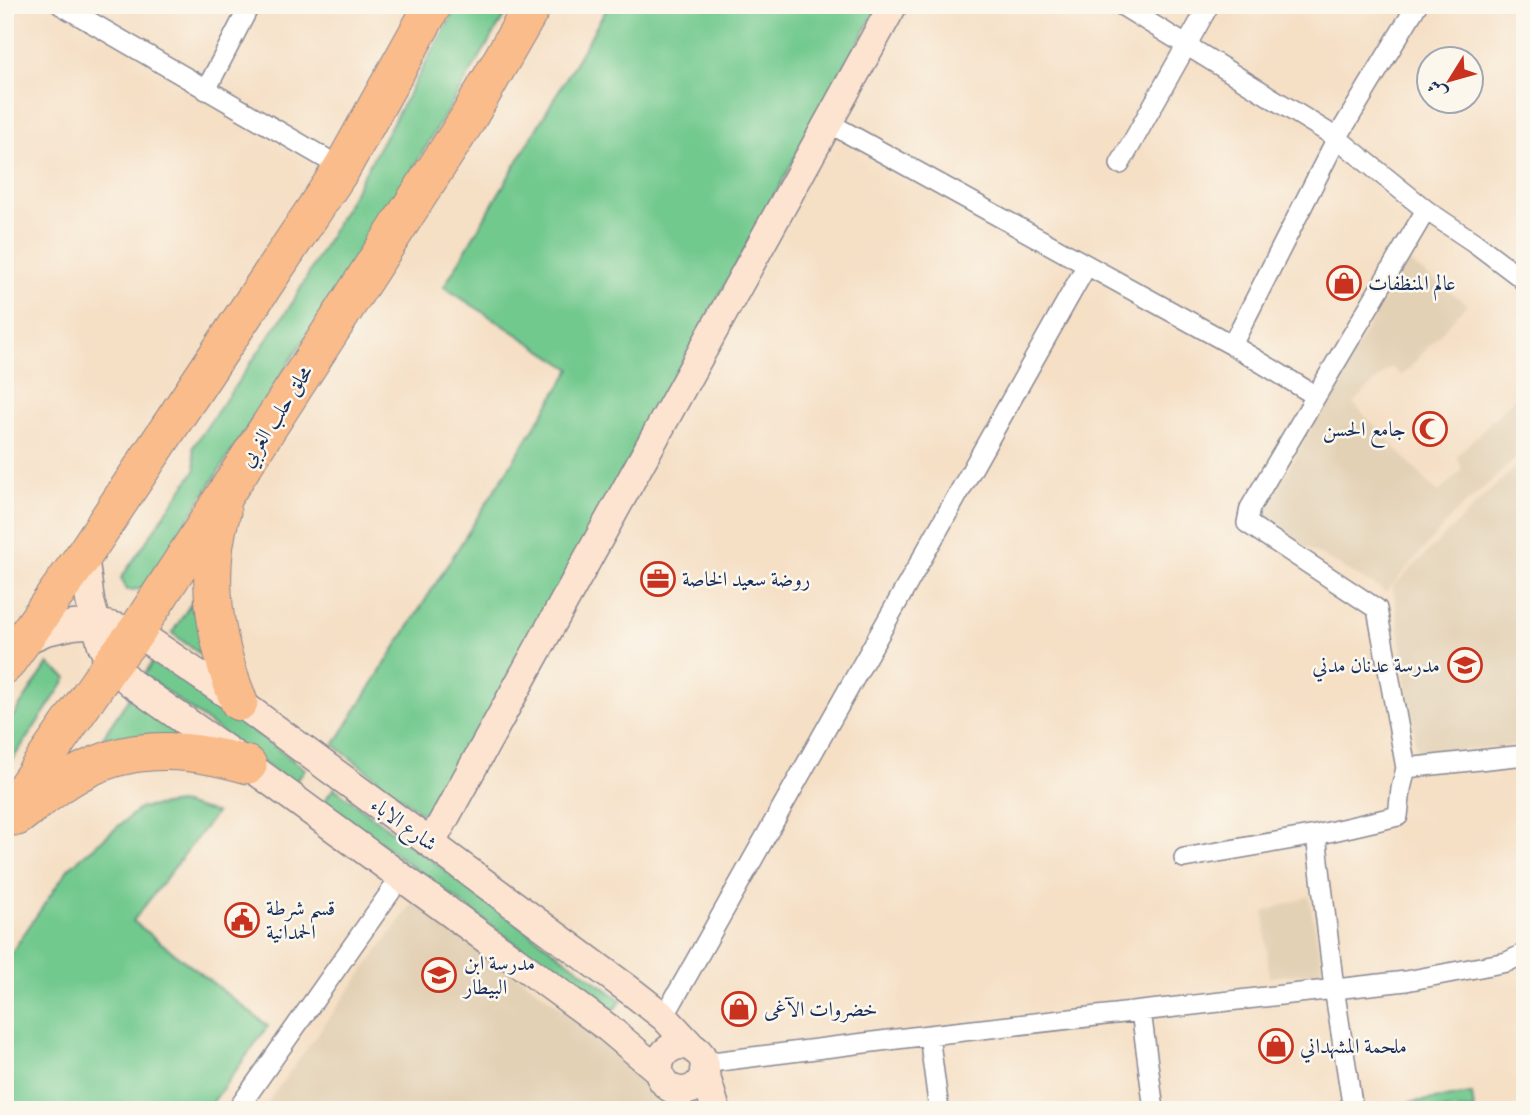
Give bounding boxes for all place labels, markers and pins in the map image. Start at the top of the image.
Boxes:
shop icon: عالم المنظفات [1325,264,1363,302]
place label: عالم المنظفات [1368,271,1456,301]
mosque icon: جامع الحسن [1411,410,1449,448]
place label: جامع الحسن [1323,417,1406,448]
office icon: روضة سعيد الخاصة [639,560,677,598]
place label: روضة سعيد الخاصة [682,567,810,591]
school or university icon: مدرسة عدنان مدني [1446,646,1484,684]
place label: مدرسة عدنان مدني [1312,653,1440,682]
place label: قسم شرطة الحمدانية [266,896,335,944]
public building icon: قسم شرطة الحمدانية [223,901,261,939]
place label: مدرسة ابن البيطار [462,951,535,1000]
school or university icon: مدرسة ابن البيطار [420,956,458,994]
shop icon: خضروات الآغى [720,990,758,1028]
place label: خضروات الآغى [764,996,878,1023]
shop icon: ملحمة المشهداني [1257,1027,1295,1065]
place label: ملحمة المشهداني [1300,1034,1407,1063]

